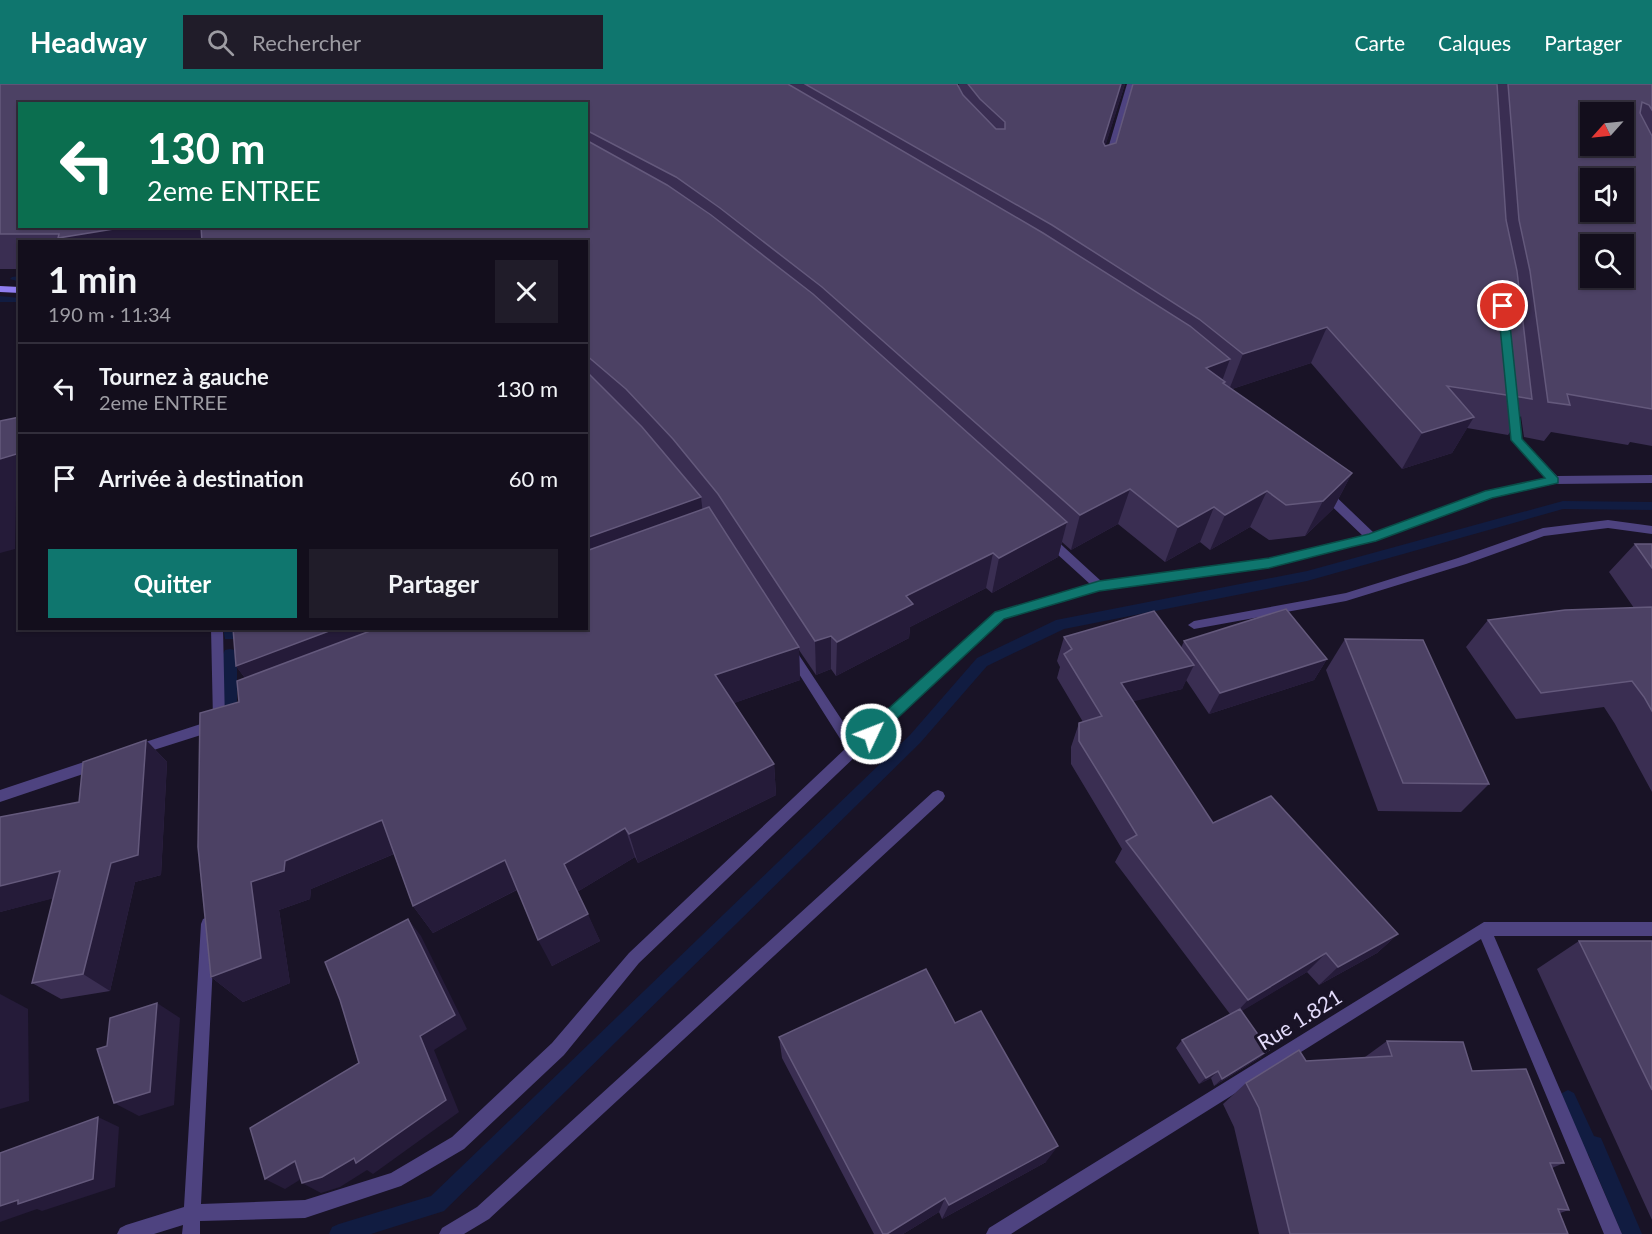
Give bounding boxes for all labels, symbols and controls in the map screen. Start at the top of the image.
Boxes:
search box [183,15,603,69]
text: Headway [30,25,147,59]
icon: search [204,26,237,59]
text: Rechercher [252,29,361,56]
text: Carte [1354,30,1405,55]
text: Calques [1438,30,1511,55]
text: Partager [1544,30,1622,55]
north arrow [1580,102,1634,156]
map controls [1580,102,1634,288]
text: 130 m [147,123,265,173]
icon: left [48,126,126,204]
button: sound [1580,168,1634,222]
text: 2eme ENTREE [147,174,321,207]
button: search [1580,234,1634,288]
text: 1 min [48,257,137,301]
button: close [495,260,558,323]
pin [1477,280,1528,331]
icon: arrive [1486,289,1519,322]
text: 190 m · 11:34 [48,302,171,326]
text: Tournez à gauche [99,363,269,390]
icon: left [48,372,81,405]
text: 130 m [496,375,558,402]
text: 2eme ENTREE [99,390,228,414]
icon: arrive [48,462,81,495]
text: Arrivée à destination [99,465,304,492]
text: 60 m [509,465,558,492]
button: Quitter [48,549,297,618]
button: Partager [309,549,558,618]
position arrow [839,702,903,766]
street label: Rue 1.821 [1252,983,1346,1054]

